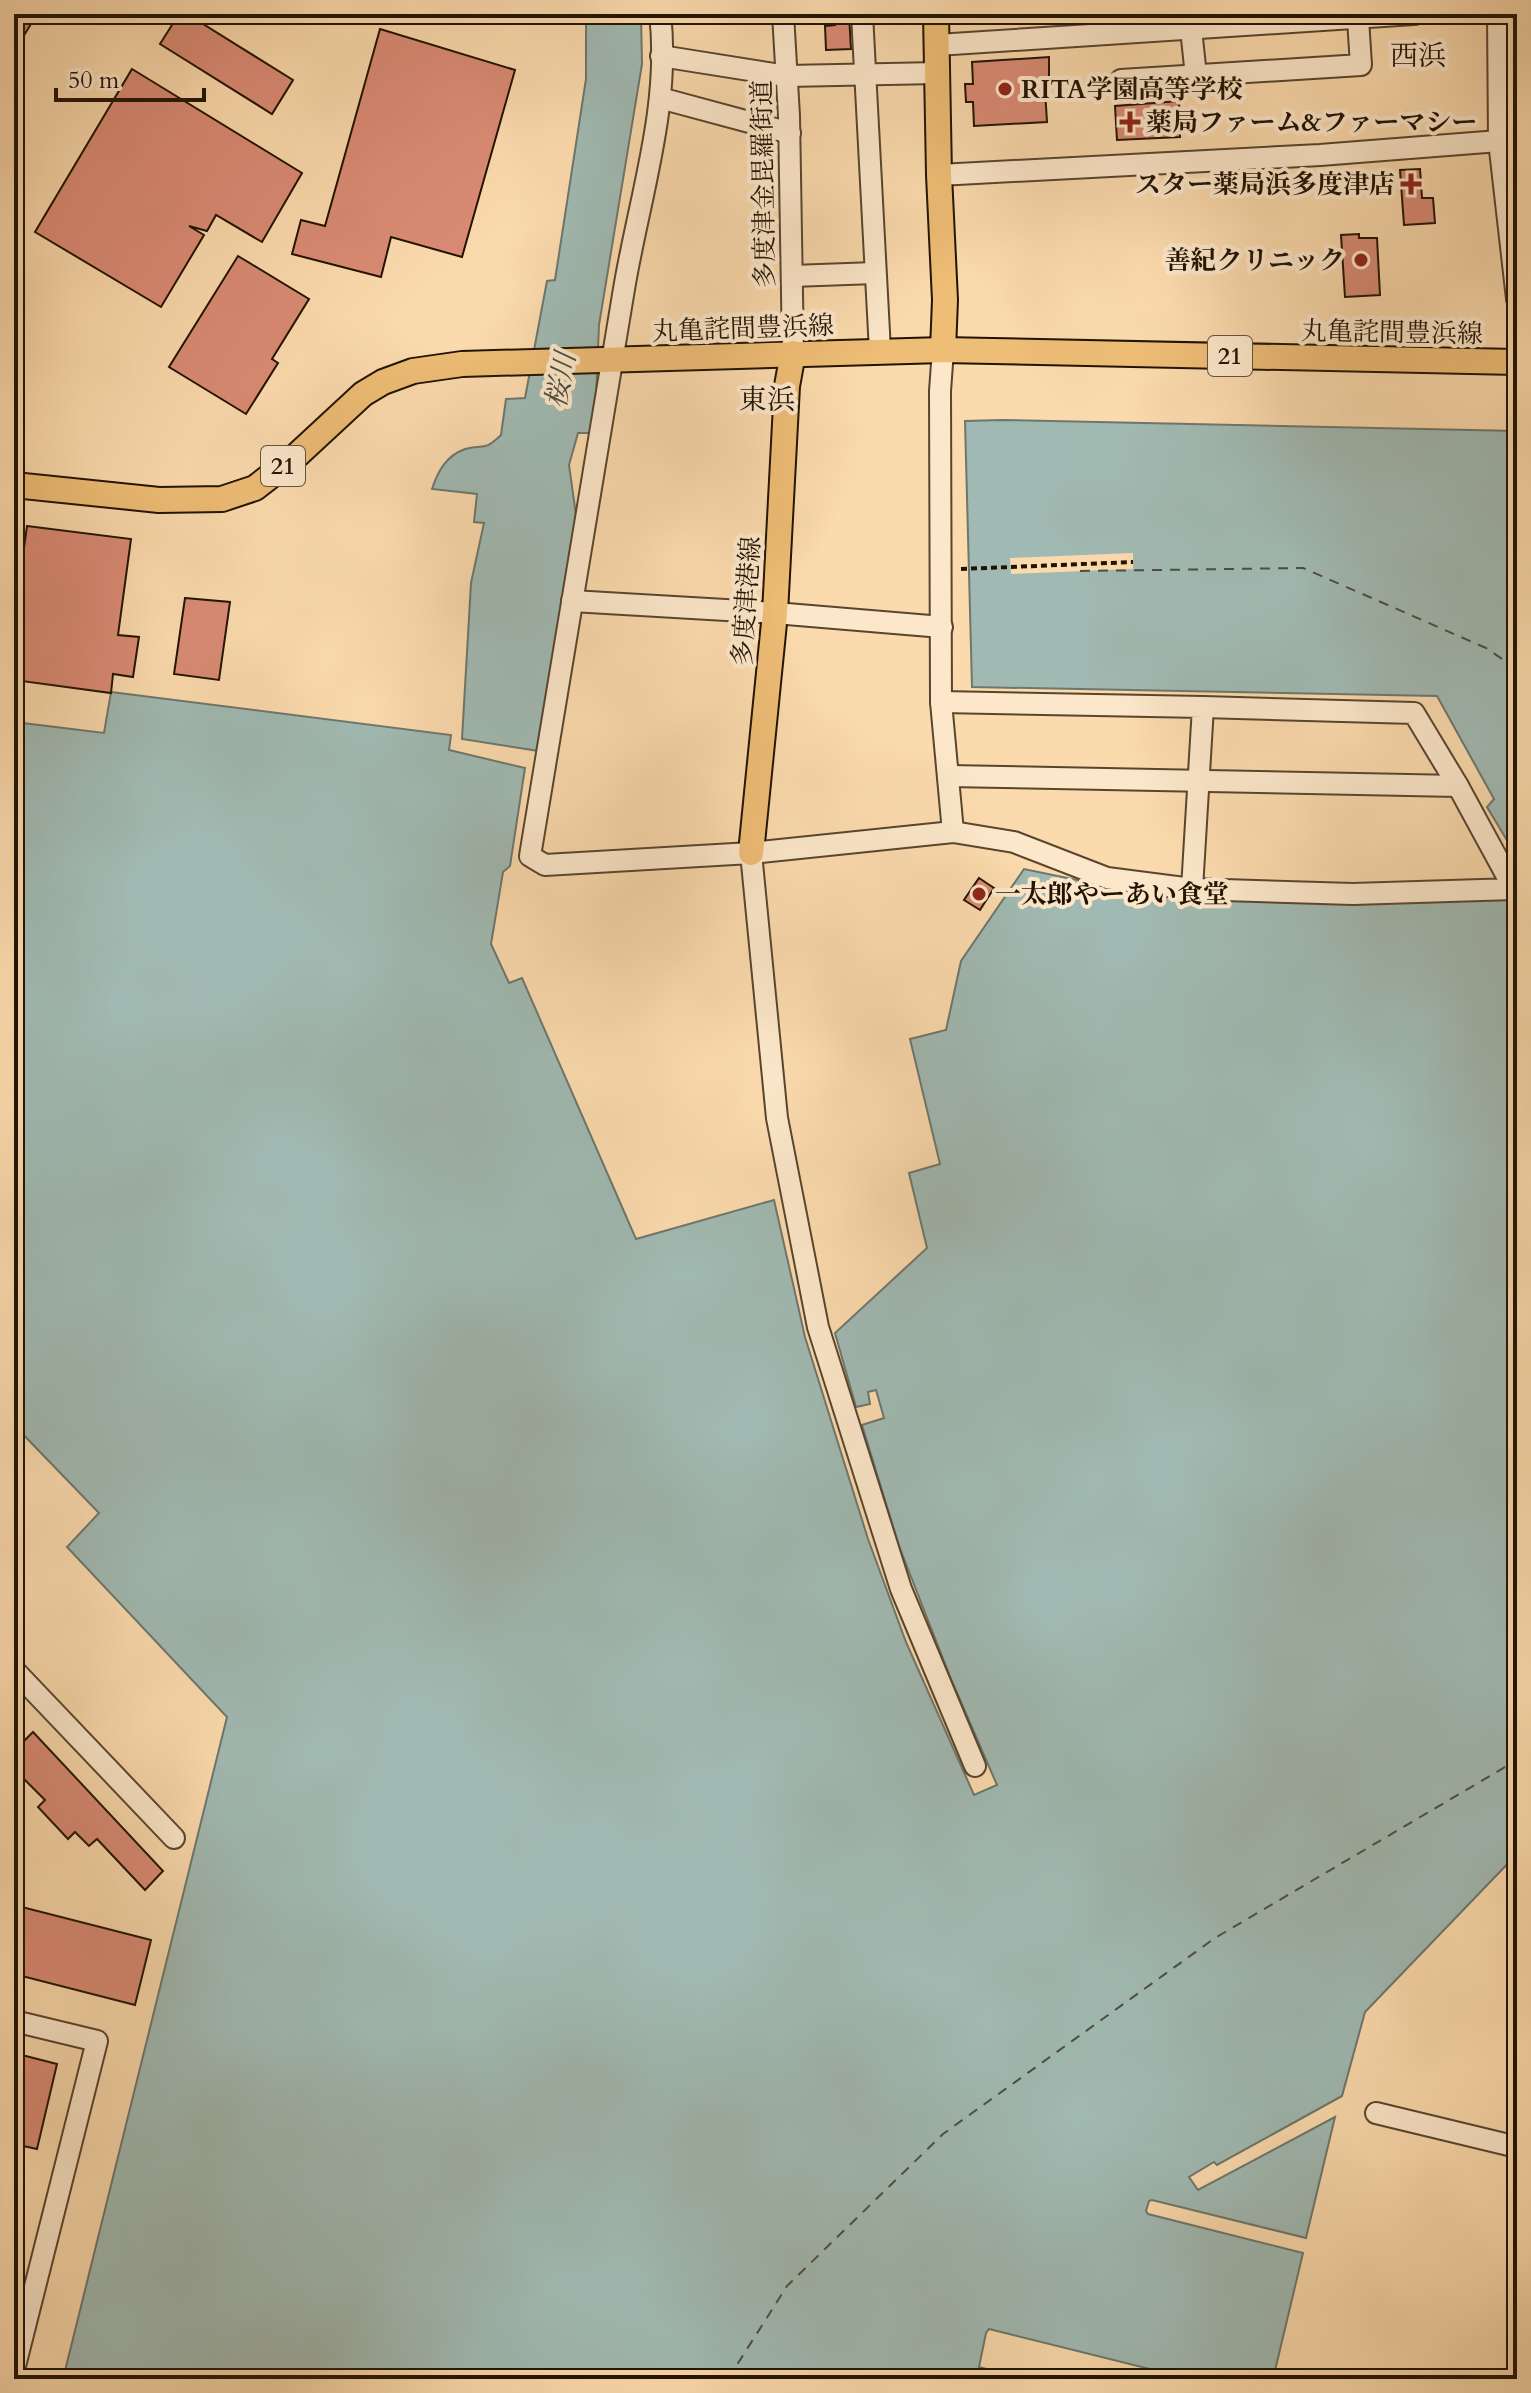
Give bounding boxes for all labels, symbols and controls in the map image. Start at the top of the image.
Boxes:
district label: 西浜 [1390,37,1446,75]
scale bar [56,52,204,102]
text: 50 m [68,64,120,97]
place label: RITA学園高等学校 [1021,72,1242,107]
street label: 多度津金毘羅街道 [744,80,783,288]
marker: RITA学園高等学校 [996,80,1014,98]
place label: 薬局ファーム&ファーマシー [1146,105,1477,140]
marker: 薬局ファーム&ファーマシー [1121,113,1139,131]
place label: スター薬局浜多度津店 [1135,167,1395,202]
marker: スター薬局浜多度津店 [1402,175,1420,193]
place label: 善紀クリニック [1165,243,1345,278]
marker: 善紀クリニック [1352,251,1370,269]
street label: 丸亀詫間豊浜線 [651,308,835,349]
street label: 丸亀詫間豊浜線 [1301,313,1483,352]
road number: 21 [1208,336,1252,376]
water label: 桜川 [537,346,586,411]
district label: 東浜 [739,381,795,419]
road number: 21 [261,446,305,486]
street label: 多度津港線 [725,535,768,667]
place label: 一太郎やーあい食堂 [995,877,1229,912]
marker: 一太郎やーあい食堂 [970,885,988,903]

